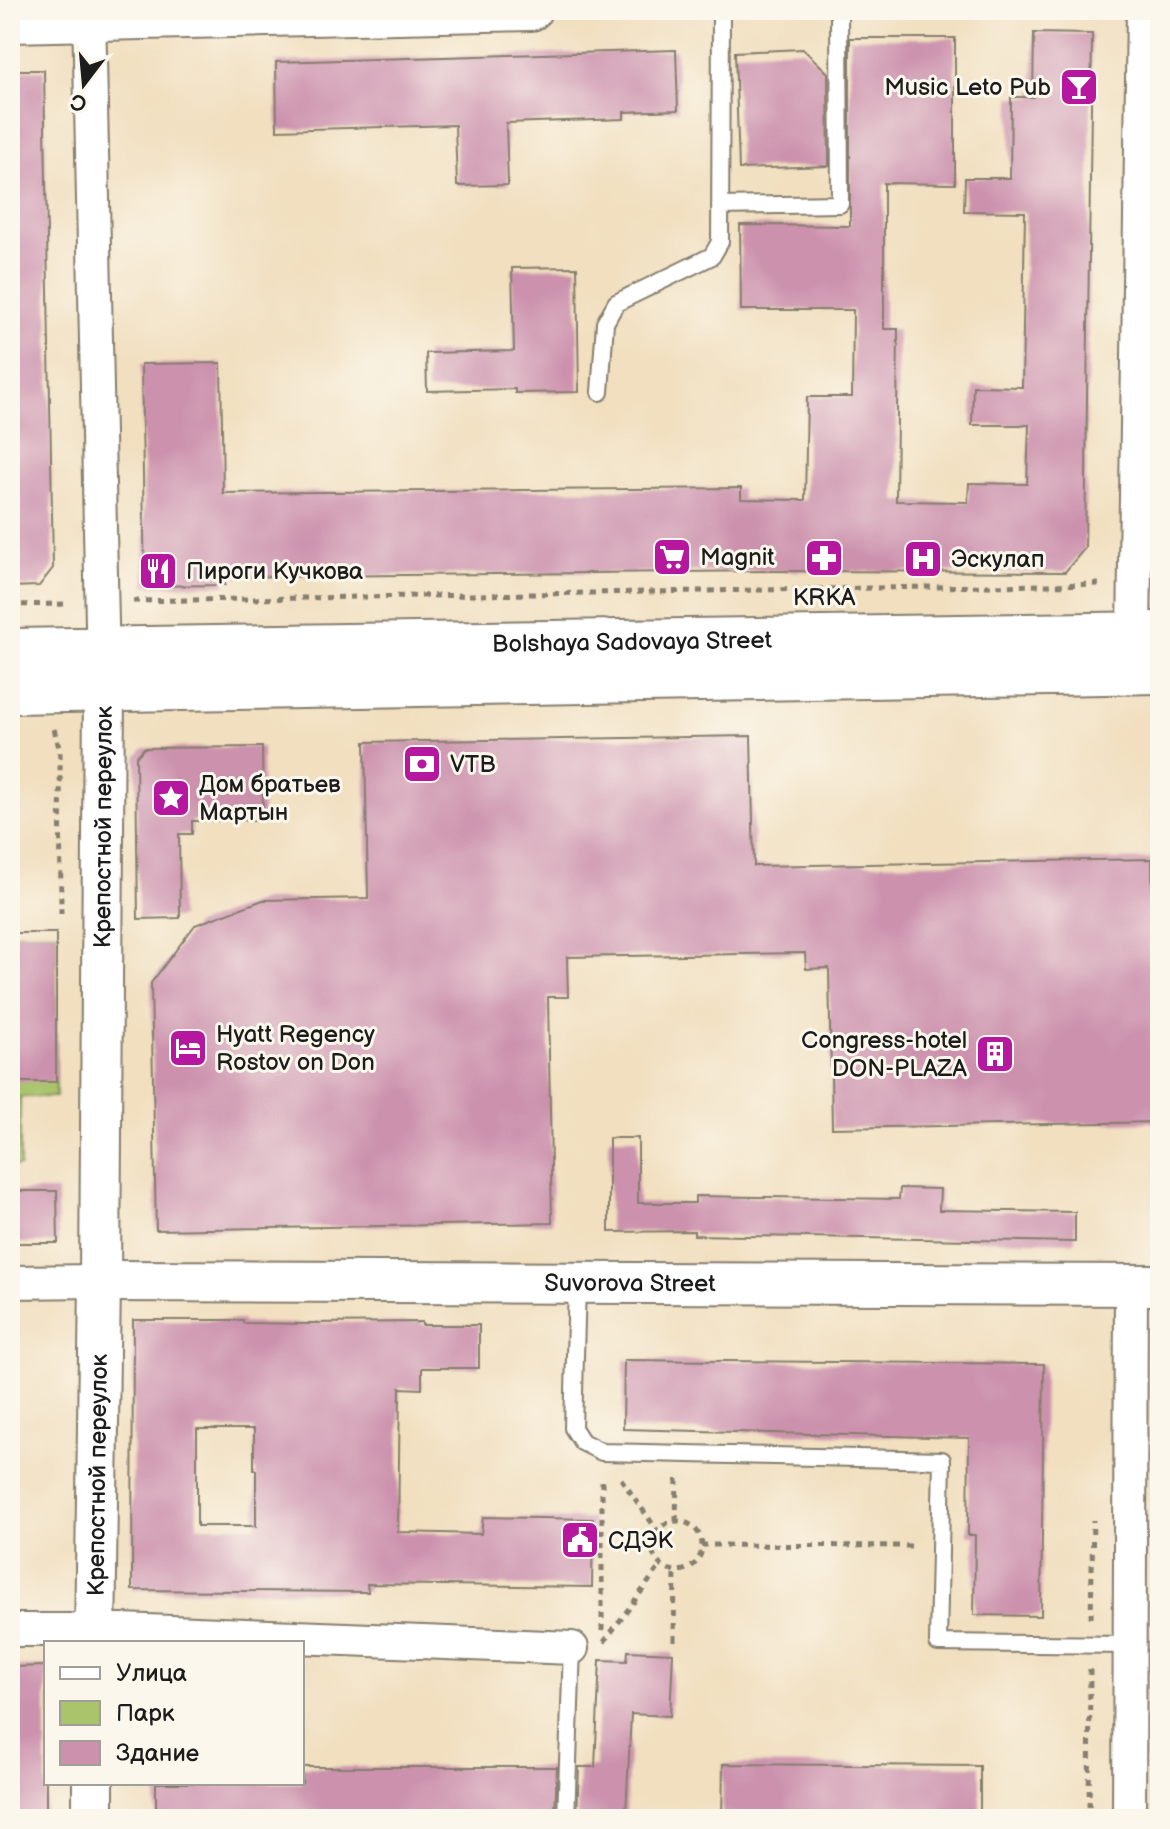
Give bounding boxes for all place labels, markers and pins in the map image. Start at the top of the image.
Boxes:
bar icon: Music Leto Pub [1058,66,1100,108]
place label: Music Leto Pub [884,73,1051,102]
supermarket icon: Magnit [651,536,693,578]
pharmacy icon: KRKA [803,537,845,579]
hospital icon: Эскулап [902,538,944,580]
place label: Magnit [700,543,775,572]
place label: Эскулап [951,545,1045,574]
restaurant icon: Пироги Кучкова [137,550,179,592]
place label: Пироги Кучкова [186,557,363,586]
place label: KRKA [793,583,856,612]
bank icon: VTB [401,743,443,785]
place label: VTB [450,750,496,779]
place label: Дом братьев Мартын [199,770,341,827]
place icon: Дом братьев Мартын [150,777,192,819]
place label: Hyatt Regency Rostov on Don [216,1020,375,1077]
place label: Congress-hotel DON-PLAZA [801,1026,967,1083]
hotel icon: Hyatt Regency Rostov on Don [167,1027,209,1069]
building icon: Congress-hotel DON-PLAZA [974,1033,1016,1075]
public building icon: СДЭК [559,1519,601,1561]
place label: СДЭК [608,1526,674,1555]

